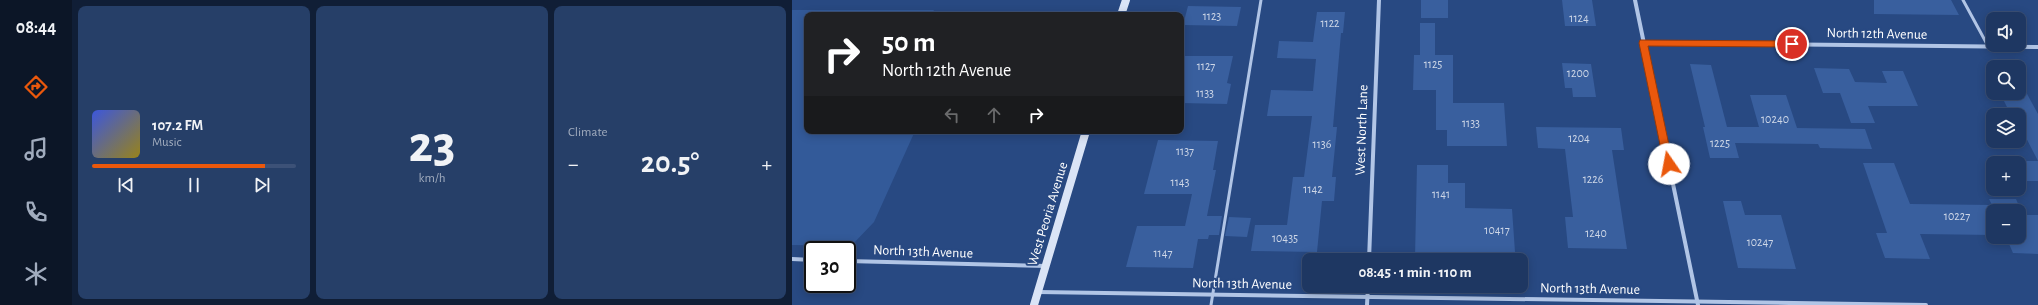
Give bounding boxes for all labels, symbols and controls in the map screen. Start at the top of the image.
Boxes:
house number: 1123 [1203,10,1221,22]
house number: 1124 [1569,12,1589,24]
map controls [1986,12,2026,244]
button: sound [1986,12,2026,52]
house number: 1122 [1320,17,1340,29]
text: 08:44 [16,19,56,37]
street label: North 12th Avenue [1827,26,1927,42]
pin [1775,27,1809,61]
icon: right [816,28,868,80]
text: 50 m [882,29,936,57]
icon: arrive [1781,33,1803,55]
house number: 1125 [1424,58,1442,70]
house number: 1127 [1197,60,1215,72]
button: search [1986,60,2026,100]
text: North 12th Avenue [882,62,1011,80]
house number: 1200 [1567,67,1589,79]
icon: directions [22,73,50,101]
street label: West North Lane [1353,84,1371,176]
house number: 1133 [1196,87,1214,99]
icon: left [941,104,963,126]
icon: ahead [983,104,1005,126]
icon: right [1025,104,1047,126]
button: layers [1986,108,2026,148]
house number: 10240 [1761,113,1789,125]
house number: 1133 [1462,117,1480,129]
text: 107.2 FM [152,118,203,133]
text: 23 [409,119,455,171]
text: Climate [568,126,607,139]
house number: 1204 [1568,132,1590,144]
icon: music [22,135,50,163]
text: Music [152,136,182,149]
house number: 1225 [1710,137,1730,149]
house number: 1136 [1313,138,1332,150]
position arrow [1648,143,1690,185]
house number: 1137 [1176,145,1194,157]
text: 20.5° [641,148,699,178]
text: − [568,153,579,175]
text: + [761,153,772,175]
button: + [1986,156,2026,196]
street label: West Peoria Avenue [1026,160,1070,268]
text: km/h [419,172,445,185]
house number: 1226 [1583,173,1604,185]
icon: previous [115,174,137,196]
icon: pause [183,174,205,196]
icon: next [251,174,273,196]
house number: 1143 [1171,176,1190,188]
house number: 1142 [1303,183,1323,195]
house number: 1141 [1432,188,1450,200]
icon: phone [22,198,50,226]
button: − [1986,204,2026,244]
house number: 10227 [1944,210,1970,222]
house number: 10417 [1484,224,1510,236]
house number: 1240 [1585,227,1607,239]
house number: 10435 [1272,232,1298,244]
house number: 10247 [1747,236,1773,248]
speed limit sign: 30 [804,241,856,293]
street label: North 13th Avenue [873,243,973,261]
house number: 1147 [1153,247,1173,259]
icon: climate [22,260,50,288]
text: 08:45 · 1 min · 110 m [1358,265,1472,280]
street label: North 13th Avenue [1192,276,1292,292]
street label: North 13th Avenue [1540,281,1640,297]

